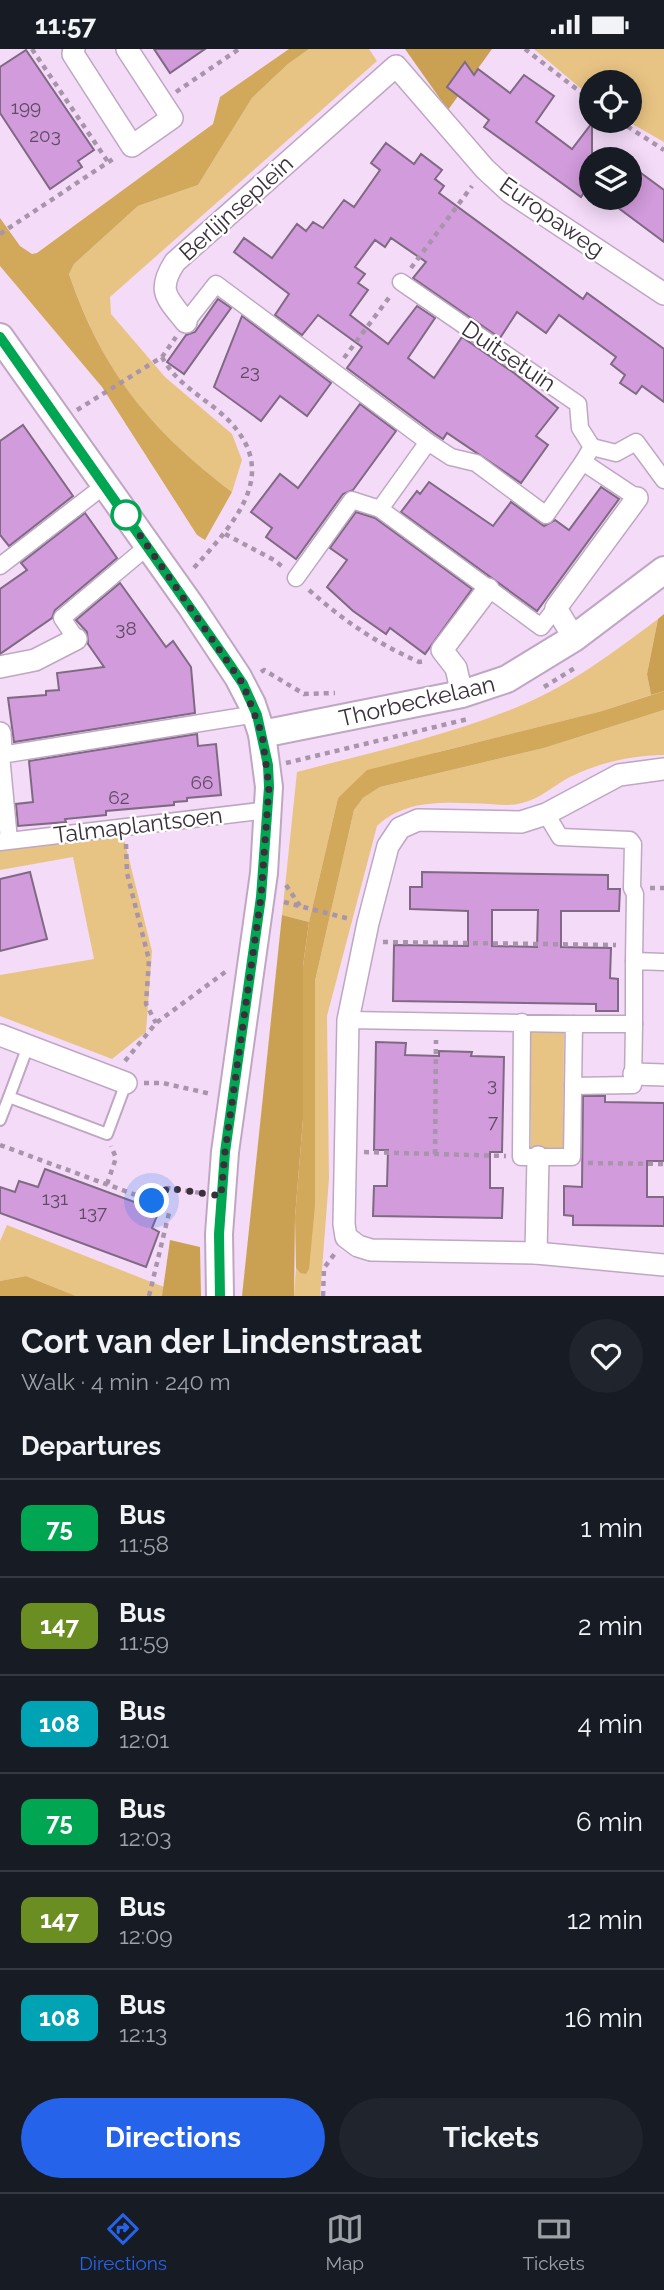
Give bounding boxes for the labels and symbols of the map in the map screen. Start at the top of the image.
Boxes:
house number: 199 [11,96,41,118]
house number: 203 [29,124,61,146]
street label: Berlijnseplein [173,150,298,266]
street label: Europaweg [495,171,610,262]
street label: Duitsetuin [457,314,561,397]
house number: 23 [240,360,260,382]
unlabelled marker [111,500,141,530]
house number: 38 [115,617,137,639]
street label: Thorbeckelaan [336,669,498,732]
house number: 66 [191,771,213,793]
house number: 62 [108,786,130,808]
street label: Talmaplantsoen [52,801,224,848]
house number: 3 [487,1073,497,1095]
house number: 7 [488,1110,498,1132]
your location [134,1183,169,1218]
house number: 131 [42,1187,68,1209]
house number: 137 [79,1201,107,1223]

